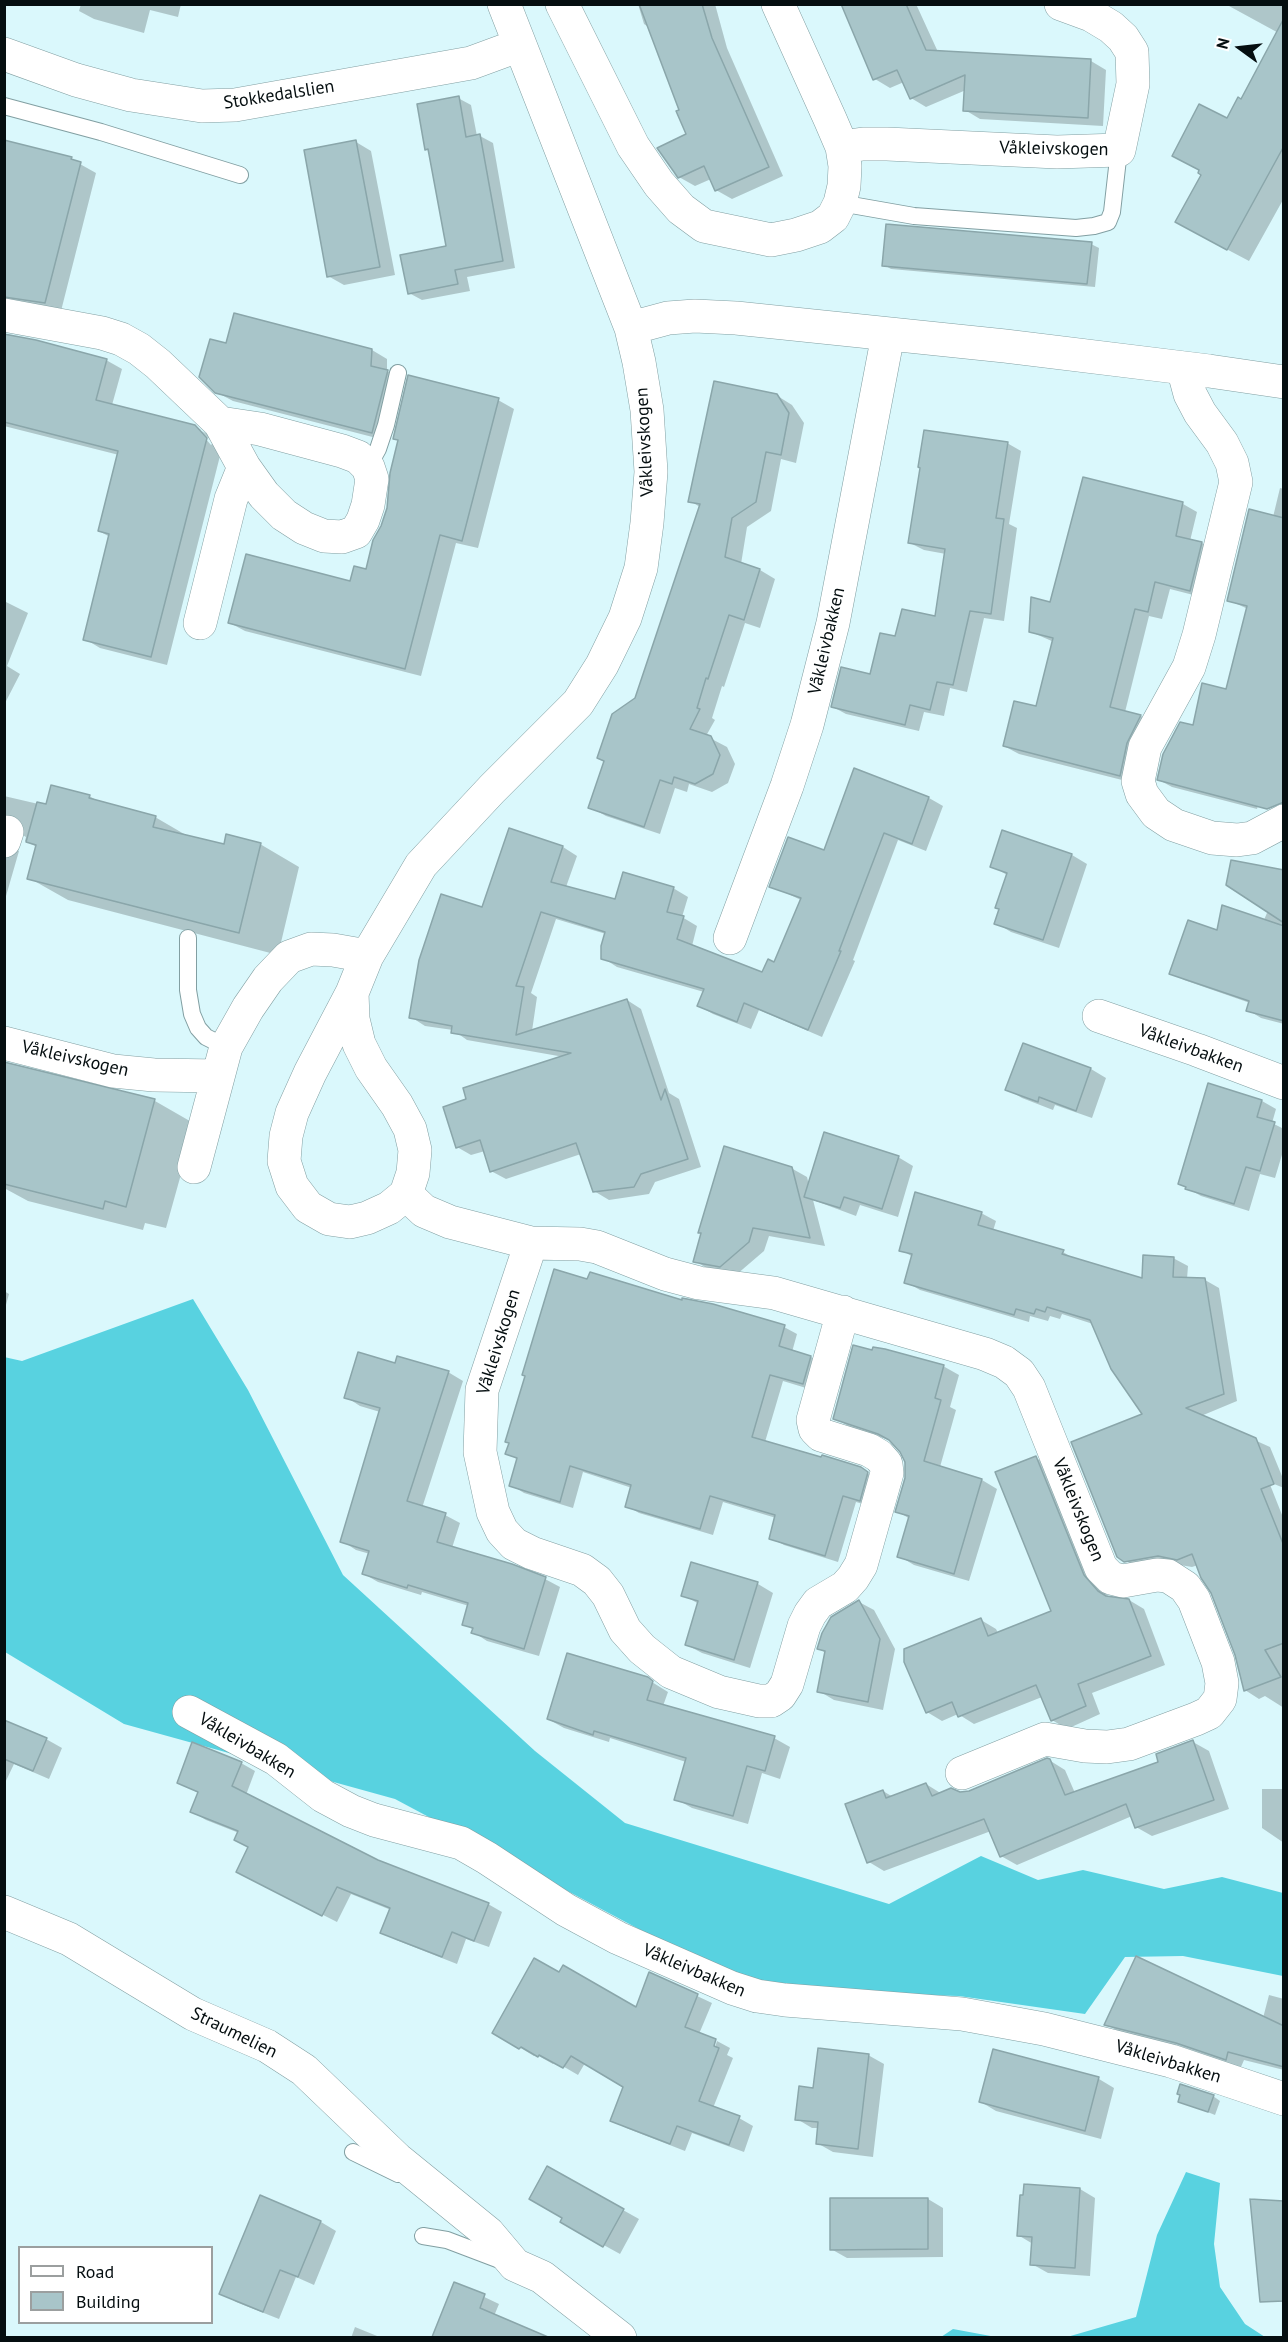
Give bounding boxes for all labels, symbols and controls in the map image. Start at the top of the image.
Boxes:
north arrow [1210,18,1270,78]
text: N [1212,36,1234,51]
street label: Stokkedalslien [222,76,336,114]
street label: Våkleivskogen [999,137,1109,161]
street label: Våkleivskogen [631,387,659,497]
street label: Våkleivbakken [804,585,850,697]
street label: Våkleivbakken [1136,1020,1246,1078]
street label: Våkleivskogen [19,1036,131,1082]
street label: Våkleivskogen [473,1287,525,1397]
street label: Våkleivskogen [1048,1455,1108,1565]
street label: Våkleivbakken [195,1709,299,1783]
street label: Våkleivbakken [639,1940,749,2002]
street label: Straumelien [187,2003,281,2063]
street label: Våkleivbakken [1112,2036,1224,2088]
legend [18,2246,213,2324]
text: Road [76,2260,114,2283]
text: Building [76,2290,140,2313]

